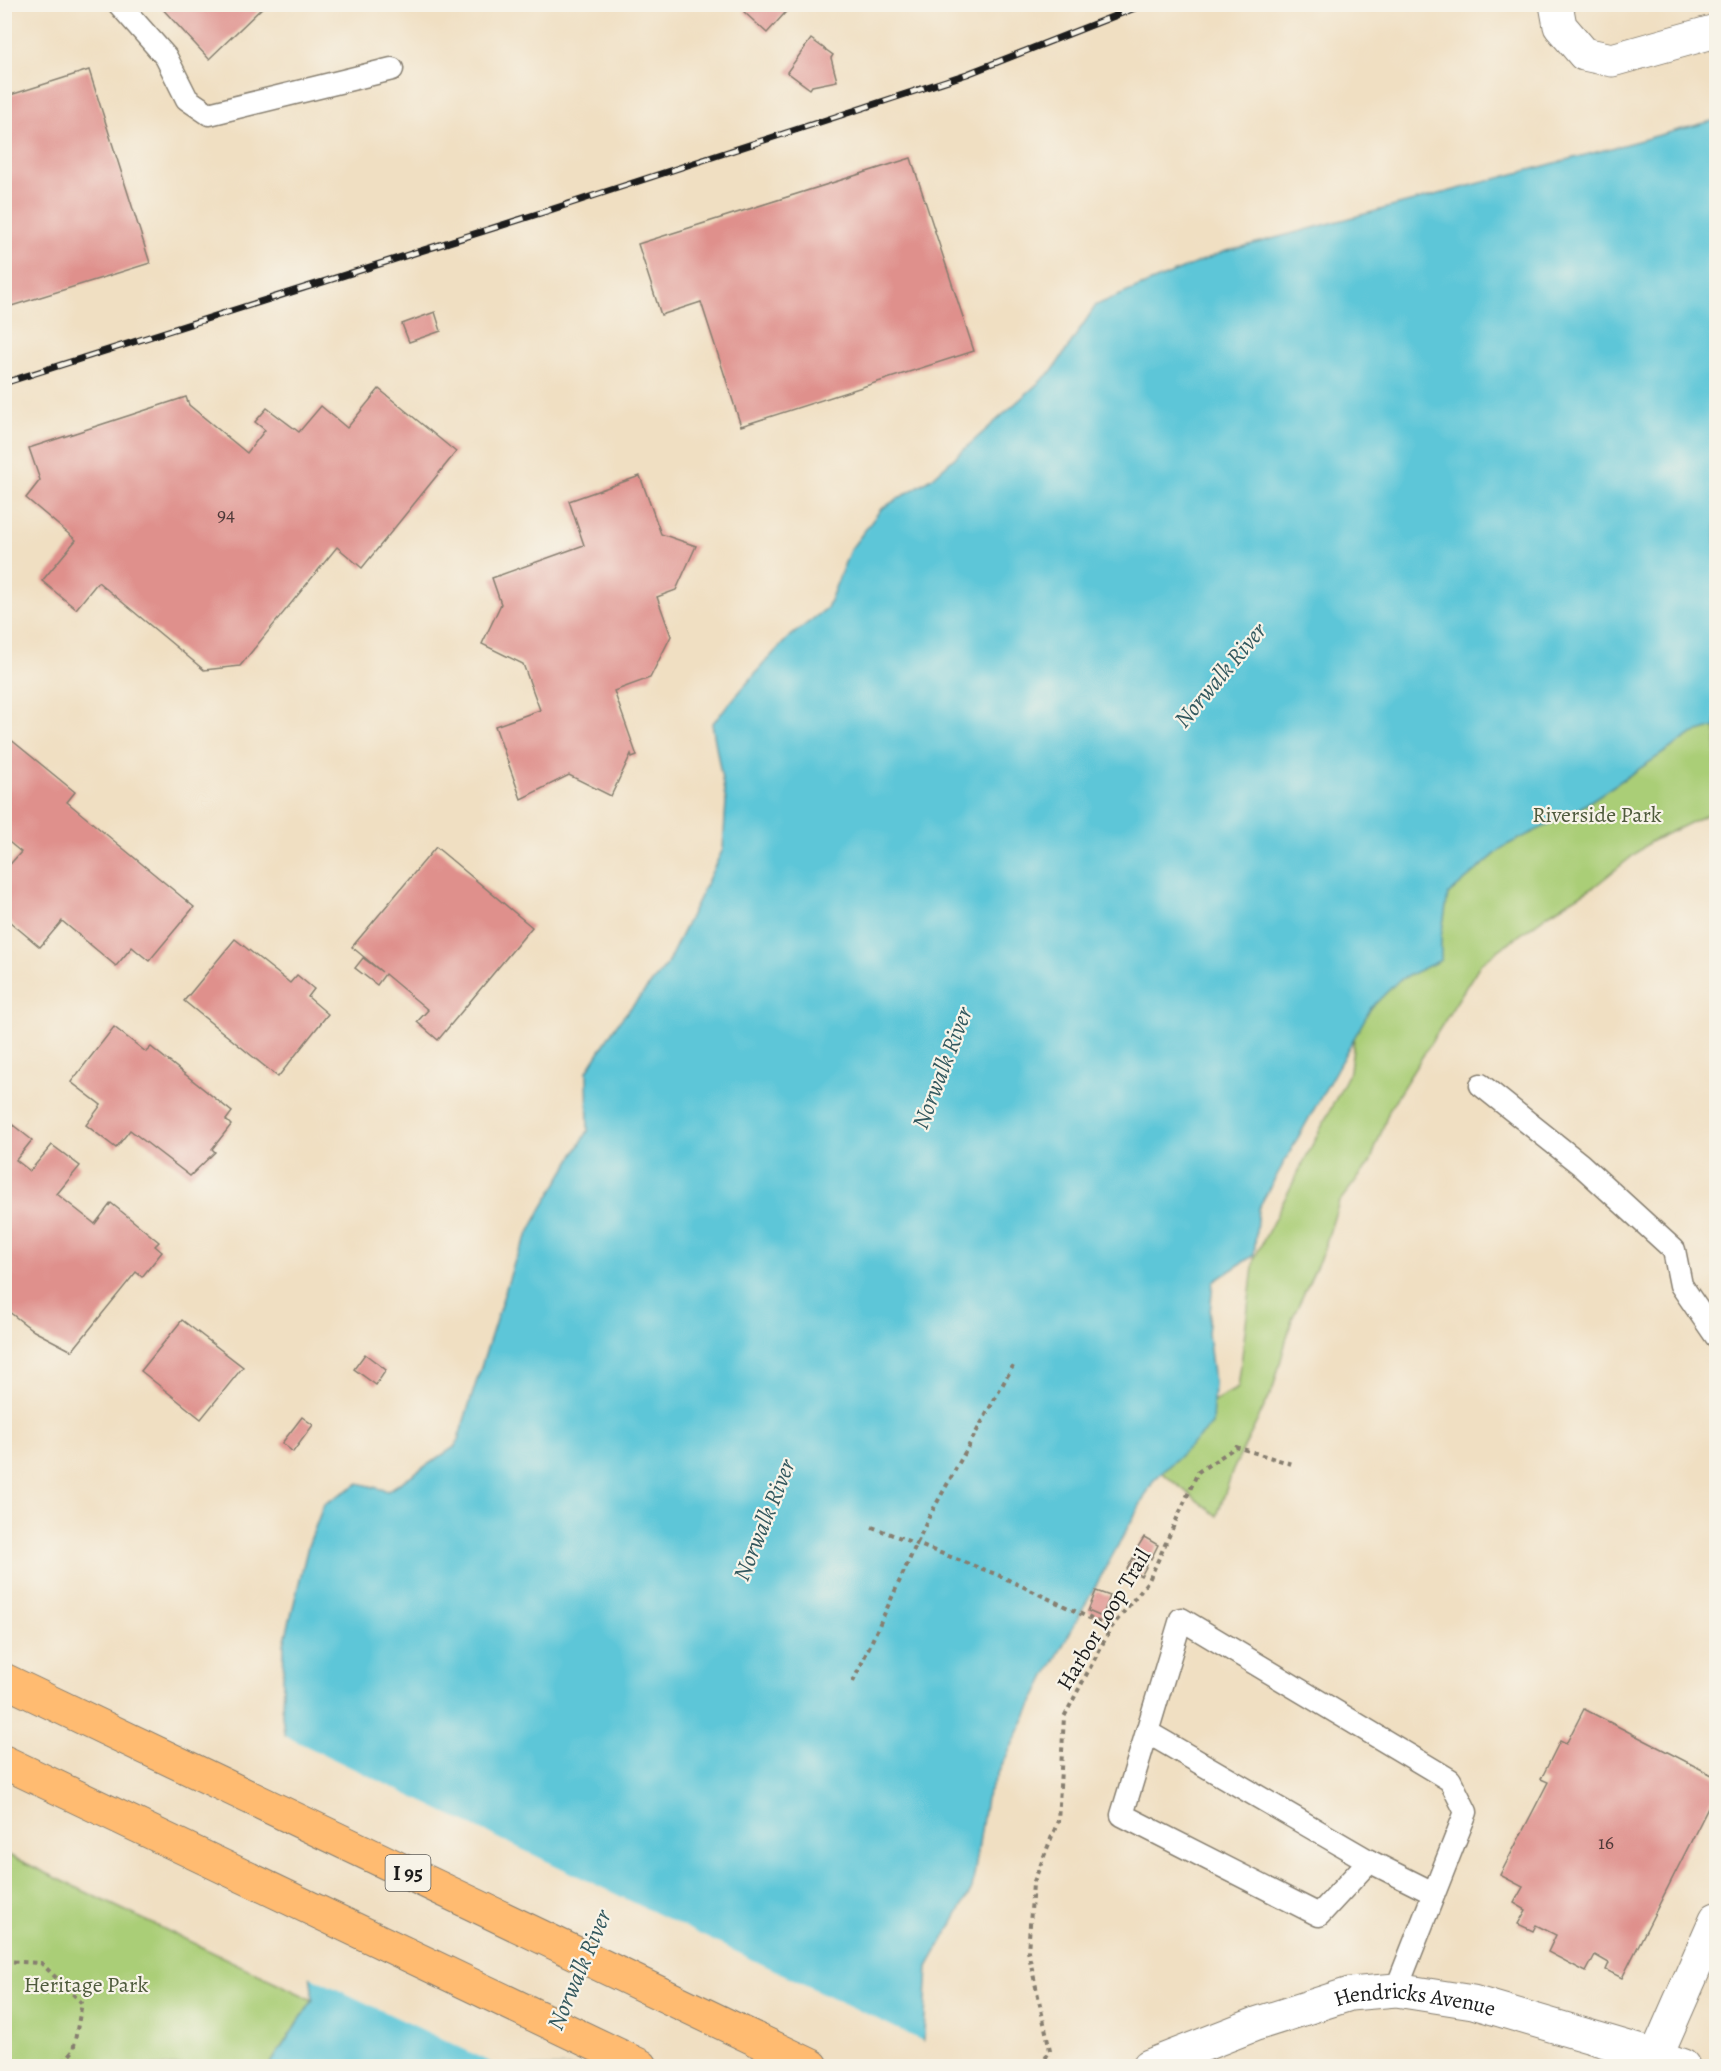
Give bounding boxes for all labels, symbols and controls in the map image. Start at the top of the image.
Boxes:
house number: 94 [217,501,235,528]
water label: Norwalk River [1167,615,1274,734]
park label: Riverside Park [1532,800,1662,830]
water label: Norwalk River [904,1002,980,1134]
water label: Norwalk River [725,1454,803,1585]
street label: Harbor Loop Trail [1050,1543,1158,1696]
house number: 16 [1598,1829,1614,1856]
road number: I 95 [386,1855,430,1891]
water label: Norwalk River [539,1904,619,2035]
park label: Heritage Park [24,1970,148,2000]
street label: Hendricks Avenue [1330,1976,1499,2024]

